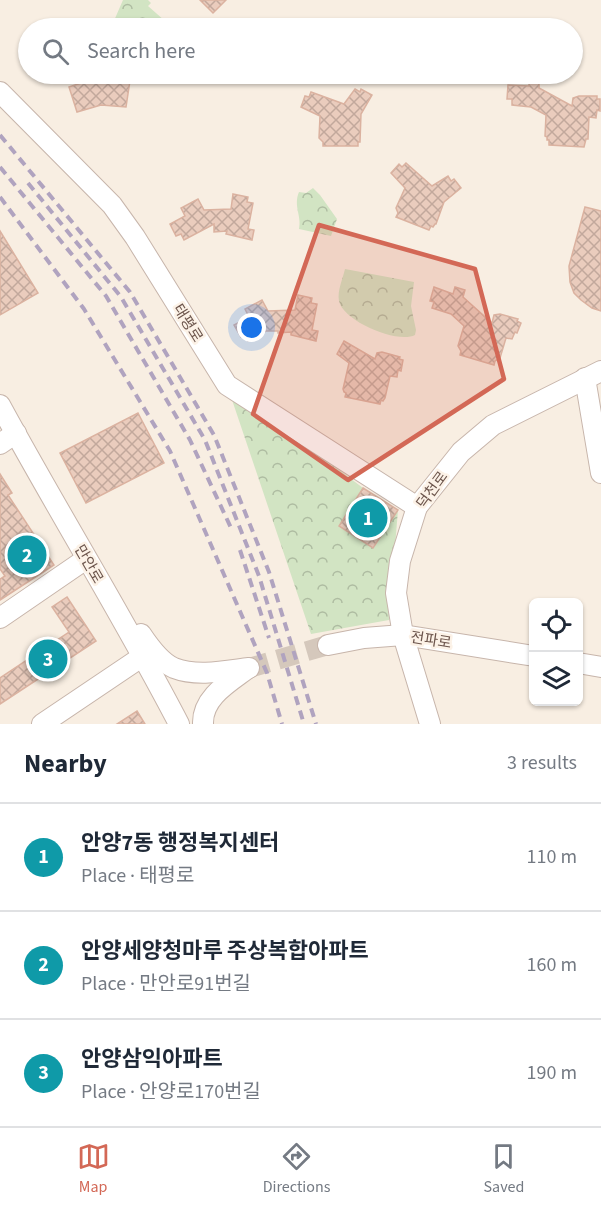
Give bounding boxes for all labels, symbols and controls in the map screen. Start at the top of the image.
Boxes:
search box [18,18,583,84]
icon: search [39,35,72,68]
text: Search here [87,35,195,67]
street label: 태평로 [168,300,207,346]
your location [237,313,266,342]
street label: 덕천로 [412,467,453,513]
pin: 1 [348,496,388,540]
pin: 2 [8,532,46,578]
street label: 만안로 [69,541,108,587]
map controls [529,598,583,706]
button: locate [529,598,583,652]
street label: 전파로 [409,627,453,654]
pin: 3 [28,636,68,682]
button: layers [529,652,583,706]
text: Nearby [24,745,107,782]
text: 3 results [507,749,577,777]
text: 안양7동 행정복지센터 [81,827,279,859]
text: 1 [38,843,49,871]
text: 110 m [527,843,577,871]
text: Place · 태평로 [81,862,194,890]
text: 안양세양청마루 주상복합아파트 [81,935,369,967]
text: 2 [38,951,49,979]
text: 160 m [527,951,577,979]
text: Place · 만안로91번길 [81,970,251,998]
text: 안양삼익아파트 [81,1043,223,1075]
text: 3 [38,1059,49,1087]
text: 190 m [527,1059,577,1087]
text: Place · 안양로170번길 [81,1078,261,1106]
tab: Map [77,1140,110,1198]
tab: Directions [263,1140,330,1198]
tab: Saved [484,1140,524,1198]

